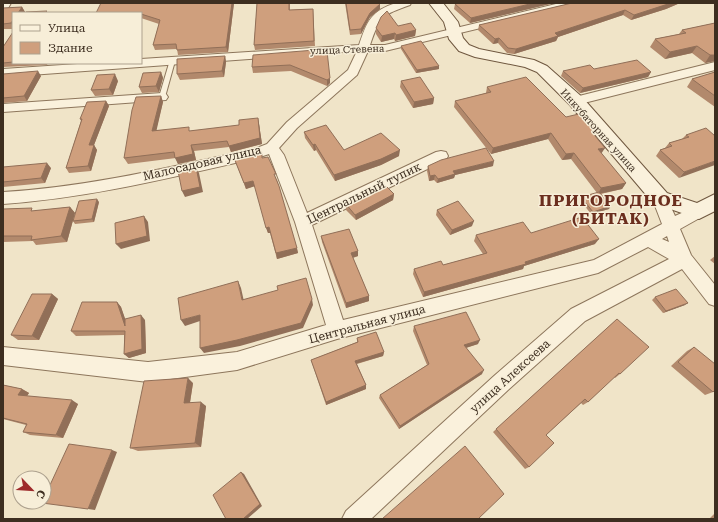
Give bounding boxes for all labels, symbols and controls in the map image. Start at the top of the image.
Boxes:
legend [12,12,142,64]
text: Улица [48,21,86,35]
text: Здание [48,41,93,55]
street label: улица Стевена [310,43,385,56]
street label: Инкубаторная улица [559,87,639,174]
street label: Малосадовая улица [141,142,263,183]
street label: Центральный тупик [305,159,424,227]
district label: ПРИГОРОДНОЕ (БИТАК) [539,191,683,228]
street label: Центральная улица [307,302,427,346]
street label: улица Алексеева [467,336,553,416]
north arrow [12,470,52,510]
text: С [33,488,48,501]

